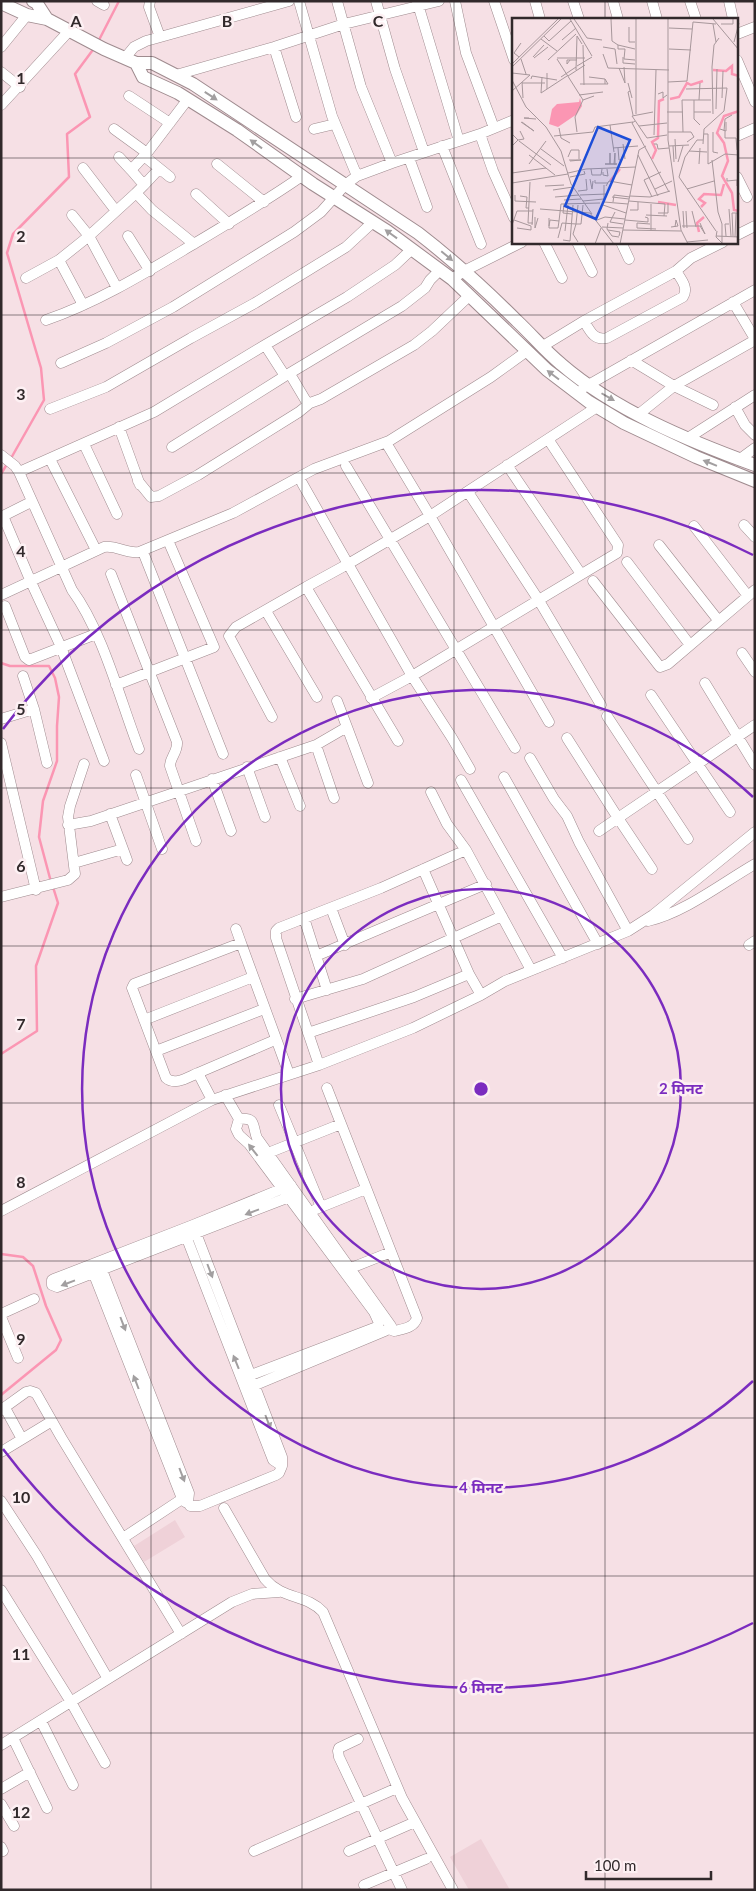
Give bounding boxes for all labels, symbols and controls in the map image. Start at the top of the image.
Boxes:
text: A [69,11,82,30]
text: B [222,11,232,30]
text: C [373,11,384,30]
inset map [512,18,738,244]
text: 1 [16,68,26,87]
one-way arrow [204,91,218,100]
one-way arrow [250,139,263,149]
text: 2 [16,226,26,245]
one-way arrow [385,229,398,240]
one-way arrow [440,250,453,261]
one-way arrow [546,370,560,380]
text: 3 [16,384,26,403]
one-way arrow [601,393,614,402]
one-way arrow [702,458,717,466]
text: 4 [16,541,26,560]
text: 5 [16,699,26,718]
text: 6 [16,856,26,875]
text: 7 [16,1014,26,1033]
text: 2 मिनट [659,1079,704,1097]
centre of rings [472,1080,490,1098]
one-way arrow [247,1143,258,1156]
text: 8 [16,1172,26,1191]
one-way arrow [244,1208,259,1216]
one-way arrow [206,1264,214,1279]
one-way arrow [60,1279,75,1287]
one-way arrow [119,1317,127,1332]
text: 9 [16,1329,26,1348]
one-way arrow [232,1354,239,1369]
one-way arrow [132,1374,140,1389]
one-way arrow [265,1415,273,1430]
one-way arrow [178,1468,186,1483]
text: 4 मिनट [459,1478,504,1496]
text: 10 [12,1487,30,1506]
text: 11 [12,1644,30,1663]
text: 6 मिनट [459,1678,504,1696]
text: 12 [12,1802,30,1821]
scale bar [586,1848,711,1880]
text: 100 m [594,1856,636,1874]

